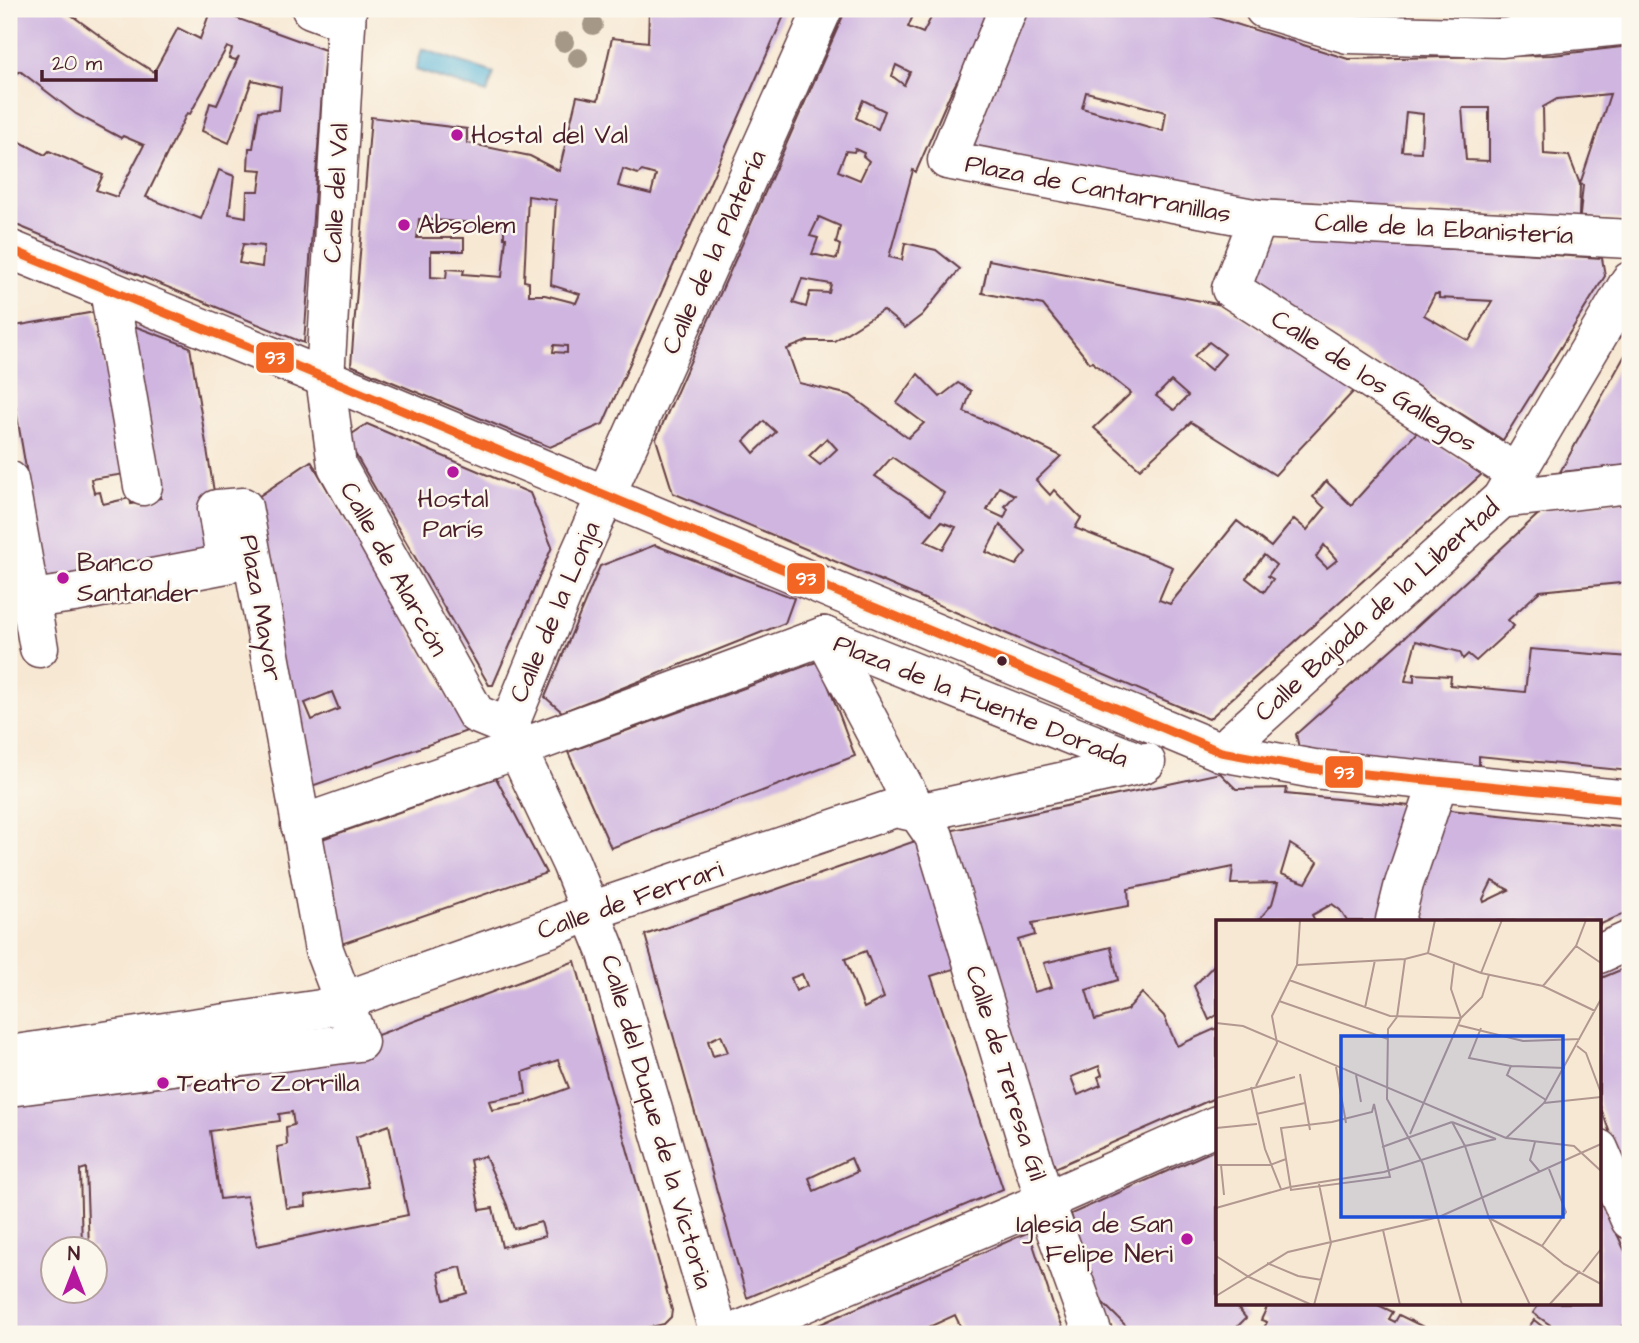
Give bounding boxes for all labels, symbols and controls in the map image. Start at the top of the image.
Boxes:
scale bar [42,38,156,82]
text: 20 m [52,49,103,78]
place label: Hostal del Val [471,117,628,153]
street label: Calle del Val [314,122,358,264]
marker: Hostal del Val [449,127,465,143]
street label: Calle de la Platería [653,144,775,360]
street label: Plaza de Cantarranillas [962,146,1234,232]
street label: Calle de la Ebanistería [1314,204,1574,254]
place label: Absolem [418,207,516,243]
marker: Absolem [396,217,412,233]
street label: Calle de los Gallegos [1263,301,1484,463]
line badge: 93 [255,341,295,374]
text: 93 [265,345,286,372]
marker: Hostal París [445,464,461,480]
street label: Calle de Alarcón [331,475,457,663]
place label: Hostal París [417,481,489,547]
street label: Calle Bajada de la Libertad [1247,490,1507,730]
street label: Calle de la Lonja [501,516,609,708]
street label: Plaza Mayor [228,532,292,685]
place label: Banco Santander [77,545,198,611]
line badge: 93 [786,562,826,595]
text: 93 [796,566,817,593]
marker: Banco Santander [55,570,71,586]
street label: Plaza de la Fuente Dorada [828,625,1134,777]
unlabelled marker [995,654,1009,668]
line badge: 93 [1324,755,1364,789]
text: 93 [1334,760,1355,787]
street label: Calle de Ferrari [532,851,728,949]
inset map [1216,920,1600,1304]
street label: Calle del Duque de la Victoria [592,951,722,1293]
street label: Calle de Teresa Gil [956,961,1056,1185]
place label: Teatro Zorrilla [177,1065,359,1101]
marker: Teatro Zorrilla [155,1075,171,1091]
place label: Iglesia de San Felipe Neri [1016,1206,1173,1272]
marker: Iglesia de San Felipe Neri [1179,1231,1195,1247]
north arrow [38,1234,108,1304]
text: N [68,1241,80,1268]

